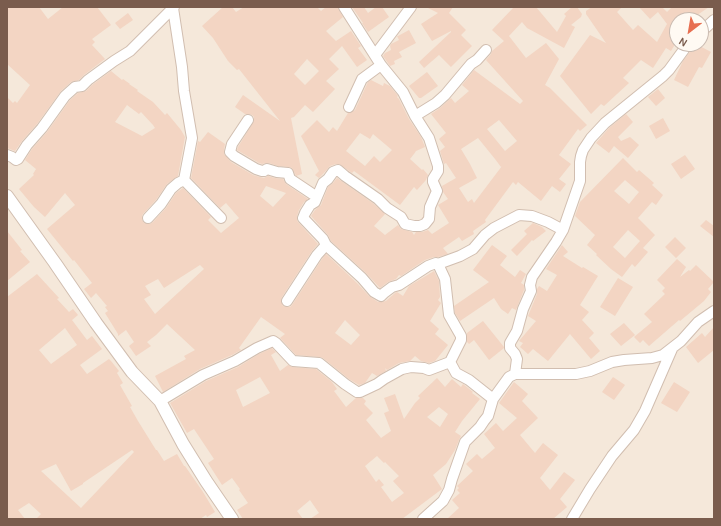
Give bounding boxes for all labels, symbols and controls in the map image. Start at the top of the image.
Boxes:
north arrow [669,12,709,52]
text: N [676,34,690,49]

